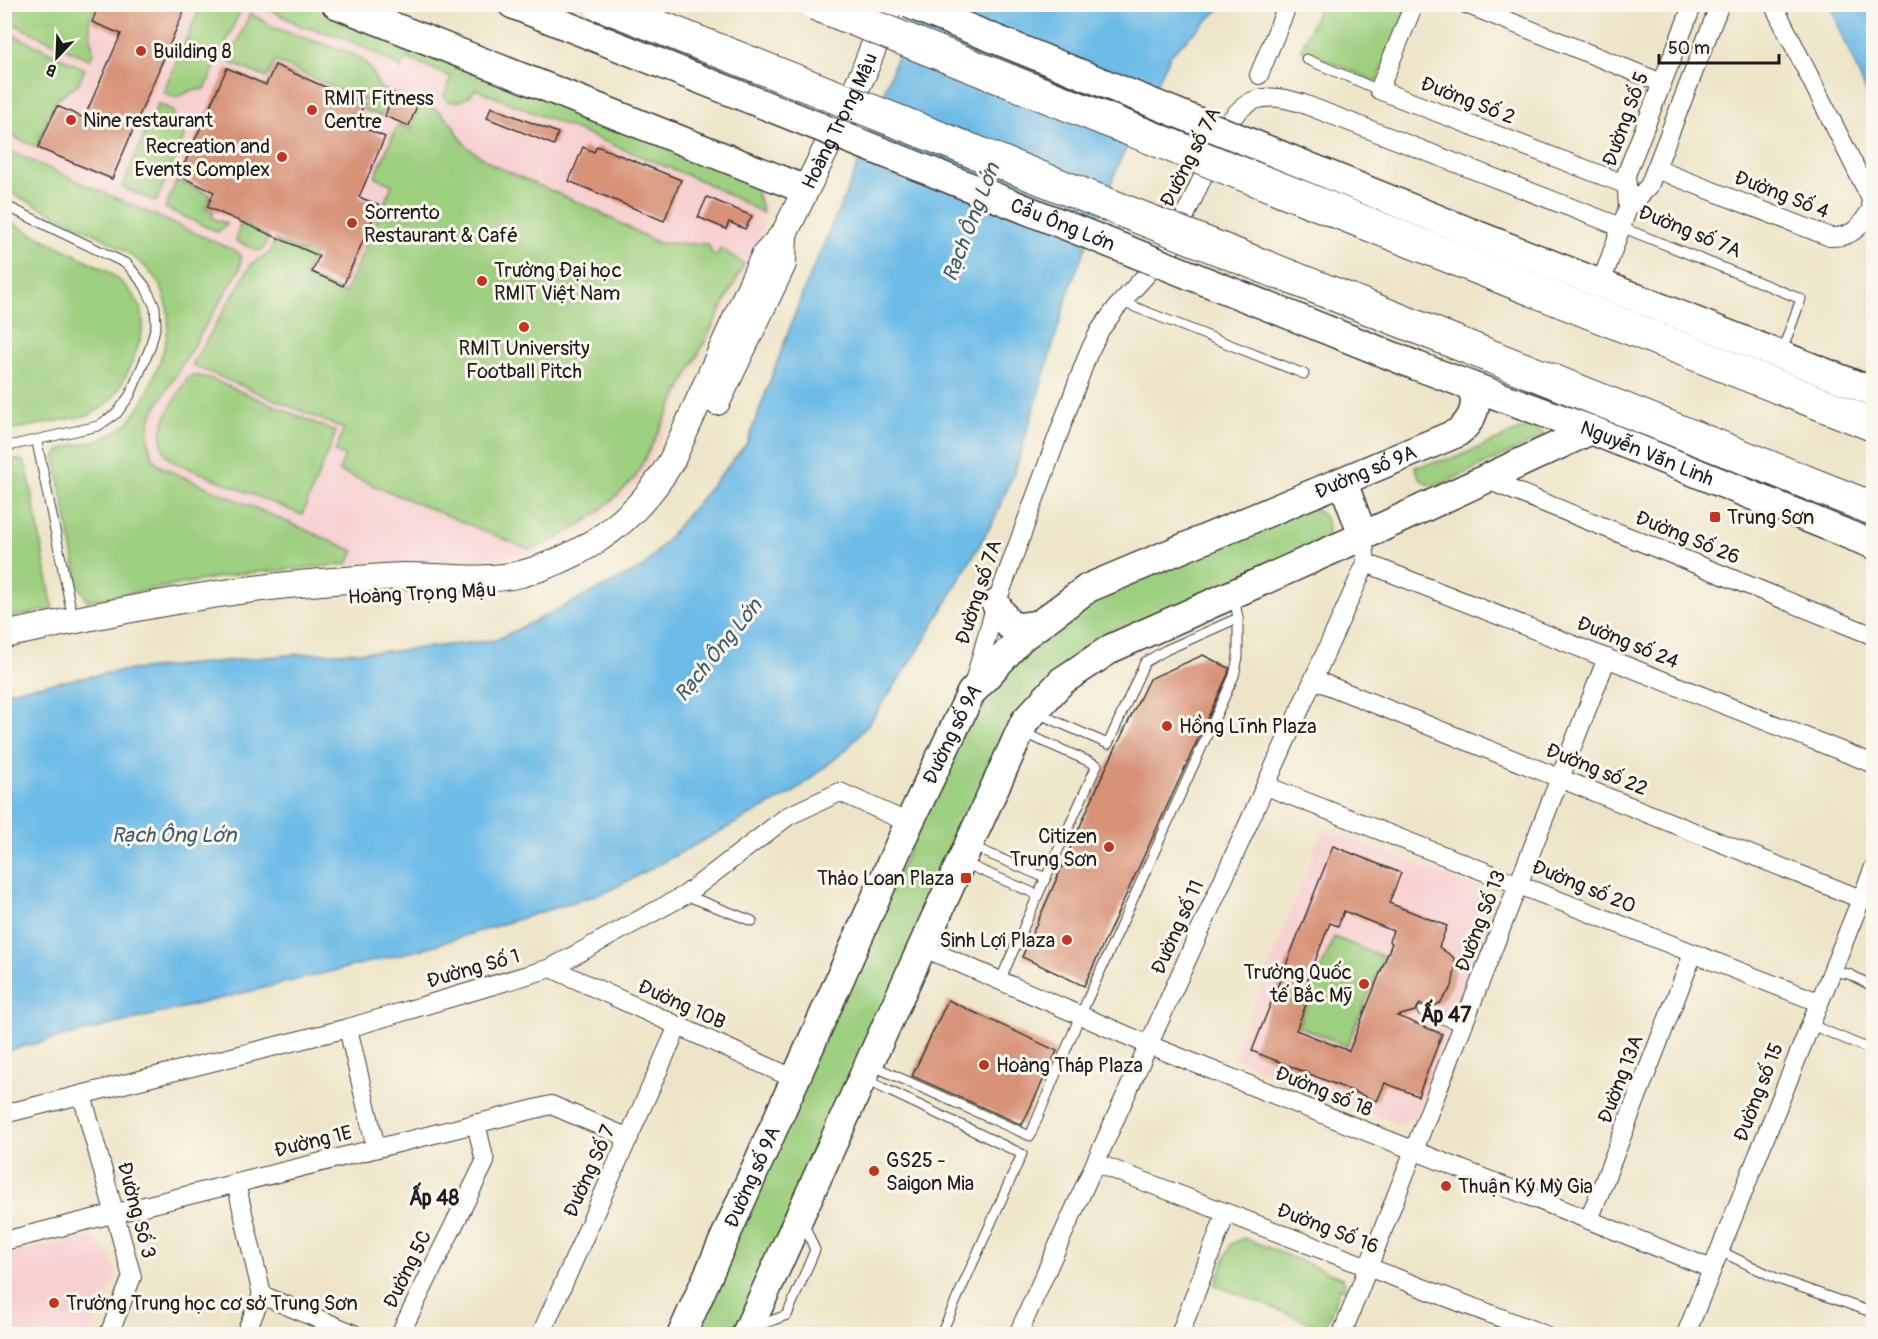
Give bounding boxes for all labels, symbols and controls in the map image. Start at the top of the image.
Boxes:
north arrow [27,27,87,87]
scale bar [1659,27,1779,65]
text: 50 m [1668,37,1710,60]
place label: Building 8 [153,39,232,64]
marker: Building 8 [134,44,148,58]
street label: Hoàng Trọng Mậu [796,49,883,193]
text: B [43,59,60,81]
street label: Đường Số 5 [1597,69,1654,170]
street label: Đường Số 2 [1417,71,1518,130]
place label: RMIT Fitness Centre [324,86,434,134]
marker: RMIT Fitness Centre [305,103,319,117]
street label: Đường số 7A [1155,103,1226,211]
place label: Nine restaurant [83,108,214,133]
marker: Nine restaurant [64,113,78,127]
place label: Recreation and Events Complex [134,134,270,182]
marker: Recreation and Events Complex [275,150,289,164]
water label: Rạch Ông Lớn [937,158,1007,285]
street label: Đường Số 4 [1731,165,1833,224]
street label: Cầu Ông Lớn [1007,193,1119,257]
place label: Sorrento Restaurant & Café [364,200,518,248]
street label: Đường số 7A [1635,200,1745,263]
marker: Sorrento Restaurant & Café [345,216,359,230]
place label: Trường Đại học RMIT Việt Nam [494,258,622,306]
marker: Trường Đại học RMIT Việt Nam [475,274,489,288]
marker: RMIT University Football Pitch [517,320,531,334]
place label: RMIT University Football Pitch [459,336,590,384]
street label: Nguyễn Văn Linh [1577,415,1717,492]
street label: Đường số 9A [1311,439,1420,504]
street label: Đường Số 26 [1632,505,1744,570]
place label: Trung Sơn [1727,505,1814,530]
marker: Trung Sơn [1708,510,1722,524]
street label: Đường số 7A [950,537,1007,648]
street label: Hoàng Trọng Mậu [347,577,497,610]
water label: Rạch Ông Lớn [669,593,769,707]
street label: Đường số 24 [1573,611,1683,674]
street label: Đường số 9A [917,678,987,788]
place label: Hồng Lĩnh Plaza [1179,714,1317,739]
marker: Hồng Lĩnh Plaza [1160,719,1174,733]
street label: Đường số 22 [1542,738,1651,801]
water label: Rạch Ông Lớn [112,822,237,849]
place label: Citizen Trung Sơn [1010,824,1097,872]
marker: Citizen Trung Sơn [1102,840,1116,854]
street label: Đường số 20 [1528,854,1639,919]
place label: Thảo Loan Plaza [817,866,954,891]
street label: Đường Số 13 [1450,867,1511,975]
marker: Thảo Loan Plaza [959,871,973,885]
street label: Đường số 11 [1146,876,1209,978]
place label: Sinh Lợi Plaza [940,928,1055,953]
marker: Sinh Lợi Plaza [1060,933,1074,947]
street label: Đường Số 1 [424,943,523,994]
place label: Trường Quốc tế Bắc Mỹ [1244,960,1352,1008]
street label: Đường 10B [634,974,730,1035]
marker: Trường Quốc tế Bắc Mỹ [1357,977,1371,991]
district label: Ấp 47 [1421,999,1472,1029]
street label: Đường 13A [1592,1031,1649,1127]
street label: Đường số 15 [1728,1039,1789,1145]
place label: Hoàng Tháp Plaza [996,1053,1143,1078]
marker: Hoàng Tháp Plaza [977,1058,991,1072]
street label: Đường số 18 [1271,1061,1376,1122]
street label: Đường 1E [272,1120,354,1163]
street label: Đường Số 7 [558,1121,621,1221]
street label: Đường số 9A [719,1122,786,1232]
place label: GS25 - Saigon Mia [886,1148,974,1196]
street label: Đường Số 3 [112,1159,161,1261]
marker: GS25 - Saigon Mia [867,1164,881,1178]
place label: Thuận Ký Mỳ Gia [1458,1174,1593,1199]
marker: Thuận Ký Mỳ Gia [1439,1179,1453,1193]
district label: Ấp 48 [409,1182,459,1212]
street label: Đường Số 16 [1273,1198,1382,1259]
street label: Đường 5C [378,1226,437,1312]
place label: Trường Trung học cơ sở Trung Sơn [66,1291,358,1316]
marker: Trường Trung học cơ sở Trung Sơn [47,1296,61,1310]

